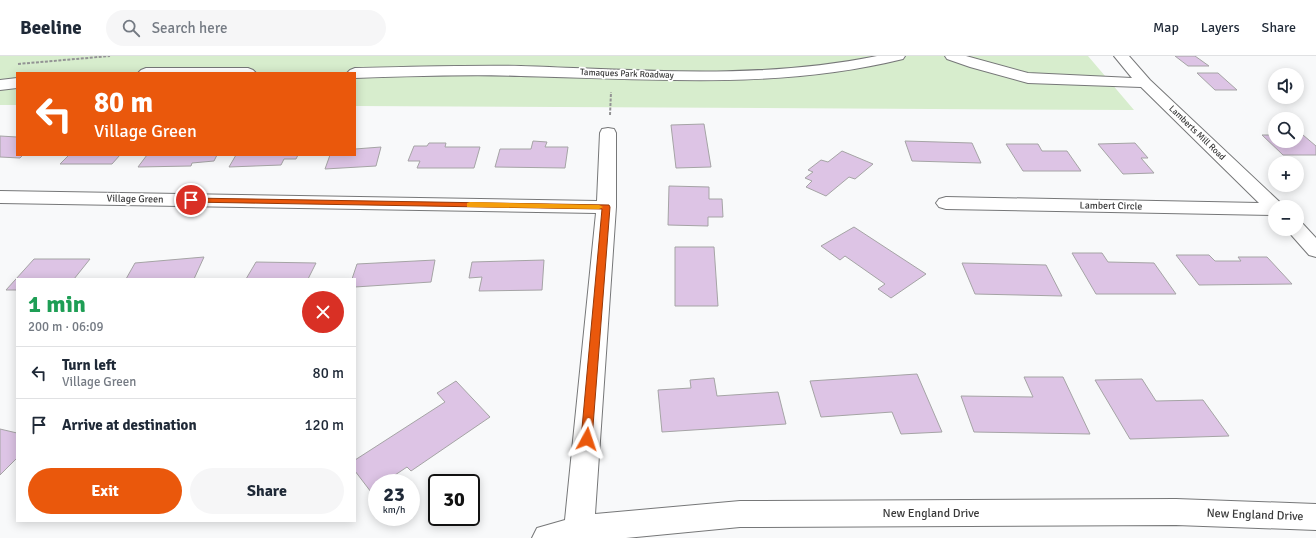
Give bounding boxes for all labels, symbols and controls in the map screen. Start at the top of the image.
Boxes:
search box [106,10,386,46]
text: Beeline [20,16,82,40]
icon: search [120,17,142,39]
text: Search here [152,19,227,37]
text: Map [1153,19,1179,36]
text: Layers [1201,19,1240,36]
text: Share [1262,19,1296,36]
street label: Tamaques Park Roadway [580,67,675,81]
map controls [1268,68,1304,236]
button: sound [1268,68,1304,104]
text: 80 m [94,86,153,120]
icon: left [28,88,80,140]
street label: Lamberts Mill Road [1166,103,1228,163]
button: search [1268,112,1304,148]
text: Village Green [94,120,197,142]
button: + [1268,156,1304,192]
pin [174,183,208,217]
icon: arrive [180,189,202,211]
street label: Village Green [106,193,164,205]
street label: Lambert Circle [1079,199,1143,213]
button: − [1268,200,1304,236]
text: 1 min [28,289,86,319]
button: close [302,291,344,333]
text: 200 m · 06:09 [28,319,104,335]
text: Turn left [62,356,116,374]
icon: left [28,362,50,384]
text: 80 m [313,364,344,382]
text: Village Green [62,374,136,390]
icon: arrive [28,414,50,436]
text: Arrive at destination [62,416,197,434]
text: 120 m [304,416,344,434]
position arrow [566,418,608,460]
button: Exit [28,468,182,514]
button: Share [190,468,344,514]
speed limit sign: 30 [428,474,480,526]
text: 23 [383,482,405,507]
text: km/h [383,504,405,516]
street label: New England Drive [882,506,980,521]
street label: New England Drive [1206,506,1304,524]

